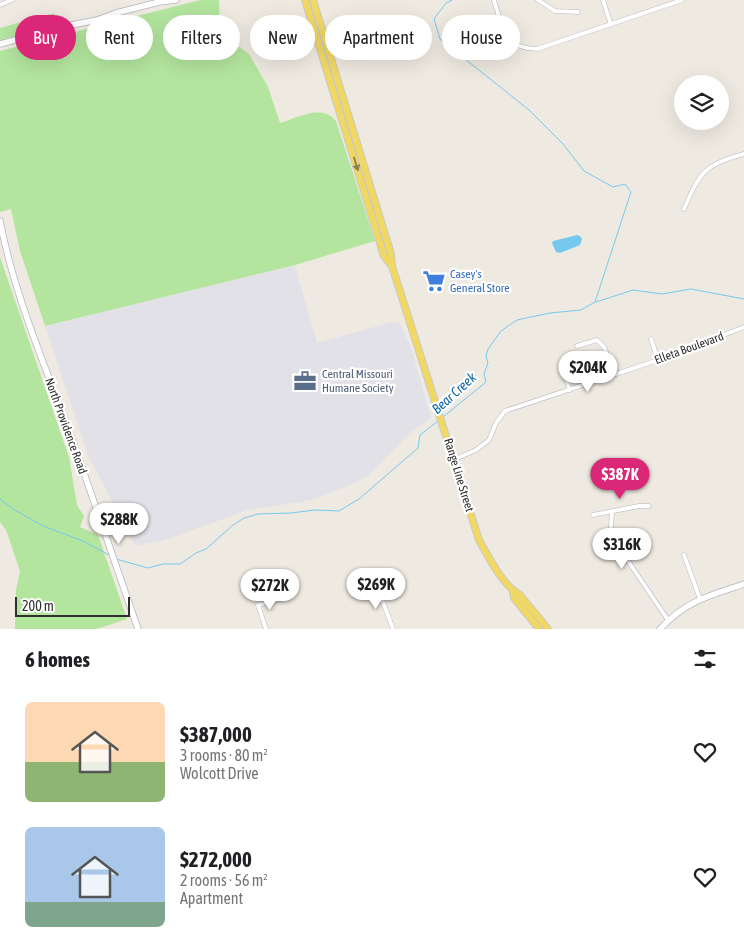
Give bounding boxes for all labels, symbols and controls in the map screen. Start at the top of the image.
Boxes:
chip: Buy [15,15,76,60]
chip: Rent [86,15,153,60]
chip: Filters [163,15,240,60]
chip: New [250,15,315,60]
chip: Apartment [325,15,432,60]
chip: House [442,15,520,60]
map controls [674,75,729,130]
button: layers [674,75,729,130]
one-way arrow [352,156,360,171]
place label: Casey's General Store [450,267,510,295]
supermarket icon: Casey's General Store [421,268,447,294]
street label: Elleta Boulevard [652,329,726,367]
pin: $204K [553,350,623,393]
text: $204K [569,358,607,376]
place label: Central Missouri Humane Society [322,367,394,395]
office icon: Central Missouri Humane Society [292,368,318,394]
water label: Bear Creek [429,368,480,417]
street label: North Providence Road [42,376,90,476]
street label: Range Line Street [441,437,477,514]
pin: $387K [585,458,655,500]
text: $387K [601,465,639,483]
pin: $288K [84,502,154,545]
text: $288K [100,510,138,528]
pin: $316K [587,528,657,570]
text: $316K [603,535,641,553]
pin: $272K [235,568,305,611]
pin: $269K [341,568,411,610]
text: $269K [357,575,395,593]
text: $272K [251,576,289,594]
scale bar [15,594,130,617]
text: 200 m [22,598,54,614]
icon: filters [691,645,719,673]
text: 6 homes [25,647,90,671]
icon: home [65,722,125,782]
text: $387,000 [180,722,252,746]
icon: heart [691,738,719,766]
text: 3 rooms · 80 m² [180,746,268,764]
text: Wolcott Drive [180,764,259,782]
icon: home [65,847,125,907]
text: $272,000 [180,847,252,871]
icon: heart [691,863,719,891]
text: 2 rooms · 56 m² [180,871,268,889]
text: Apartment [180,889,243,907]

